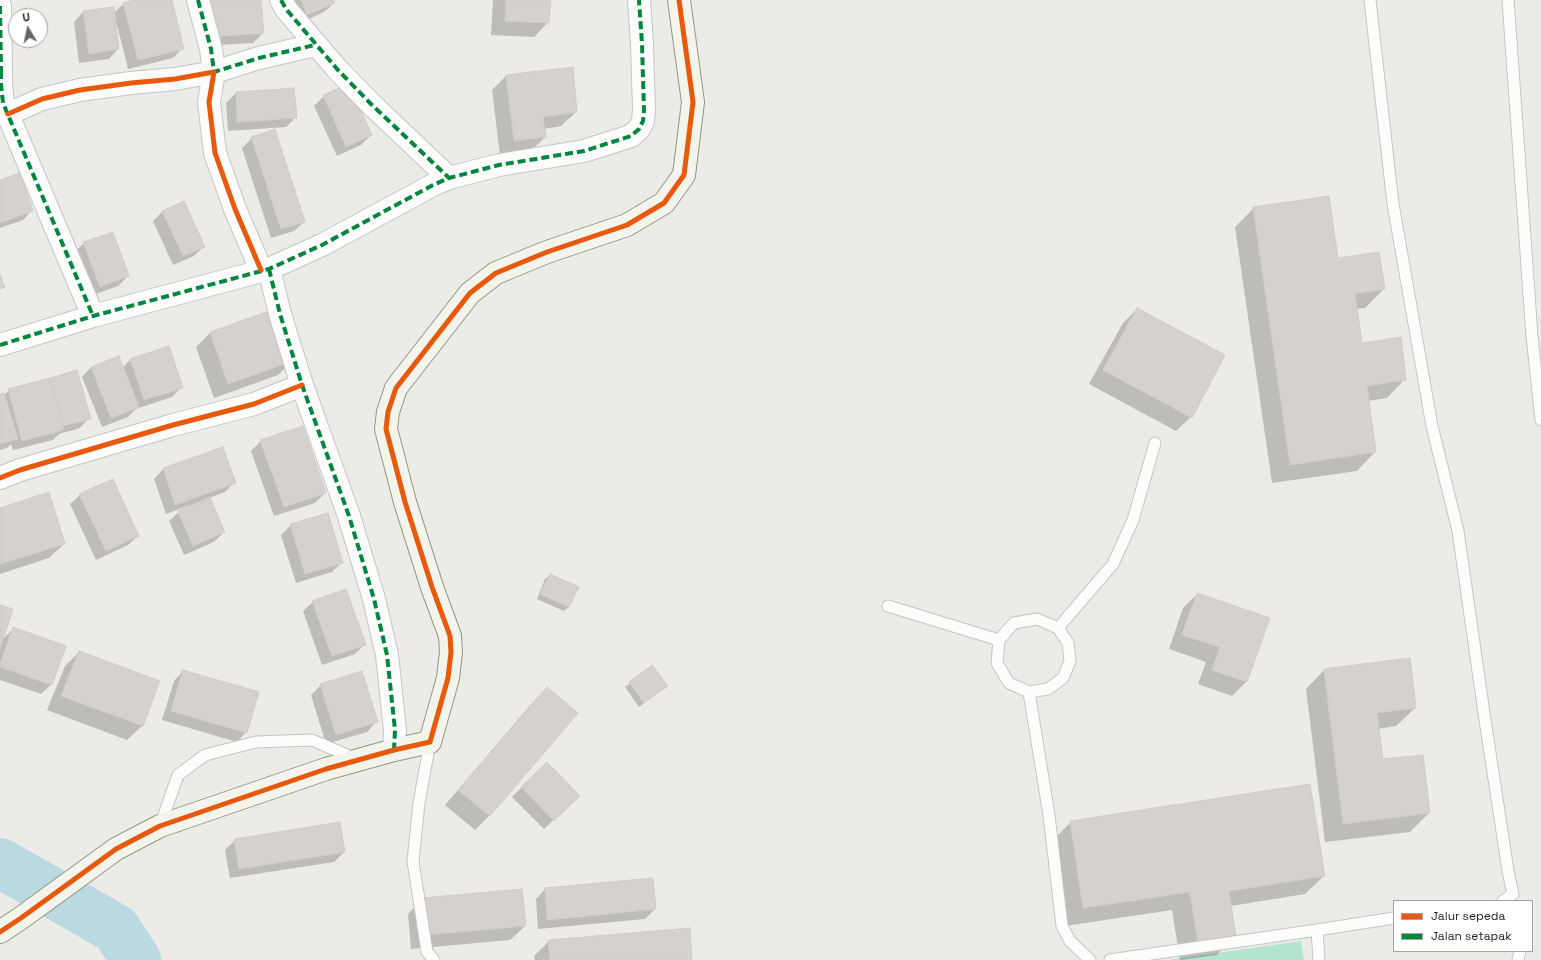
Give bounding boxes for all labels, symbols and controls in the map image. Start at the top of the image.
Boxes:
north arrow [8,8,48,48]
text: U [22,10,31,25]
legend [1393,900,1533,952]
text: Jalur sepeda [1431,908,1506,924]
text: Jalan setapak [1431,928,1512,944]

